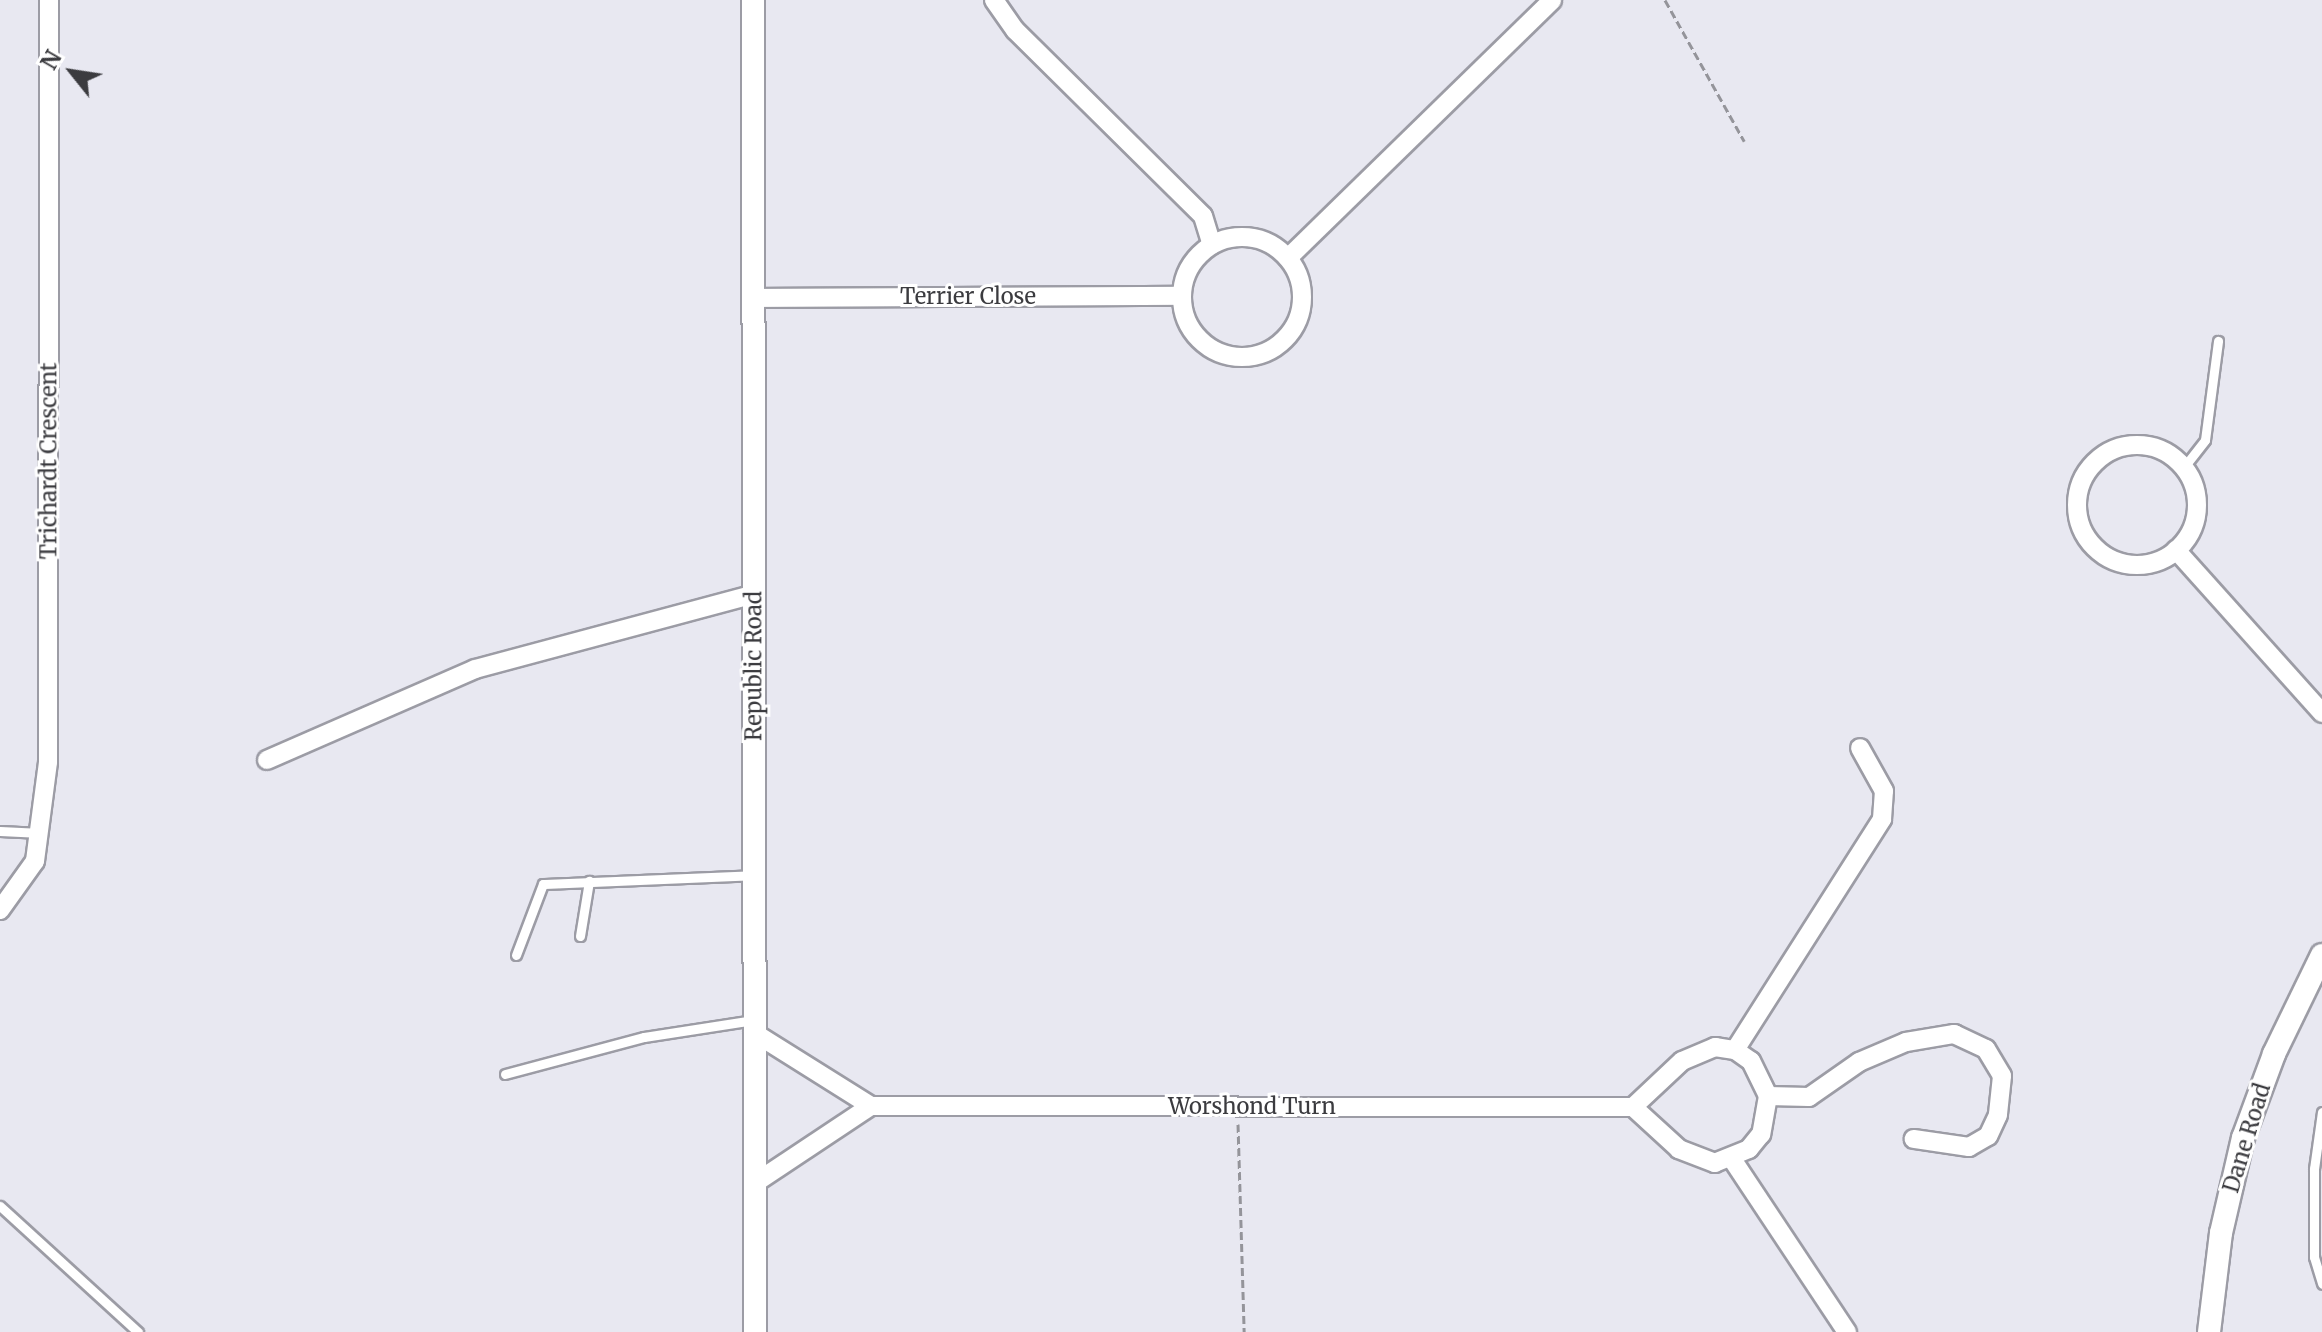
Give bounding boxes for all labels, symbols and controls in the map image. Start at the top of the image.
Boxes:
north arrow [32,32,112,112]
text: N [35,45,68,75]
street label: Terrier Close [900,284,1036,310]
street label: Trichardt Crescent [36,363,62,559]
street label: Republic Road [741,591,767,741]
street label: Dane Road [2218,1080,2276,1196]
street label: Worshond Turn [1168,1094,1336,1120]

